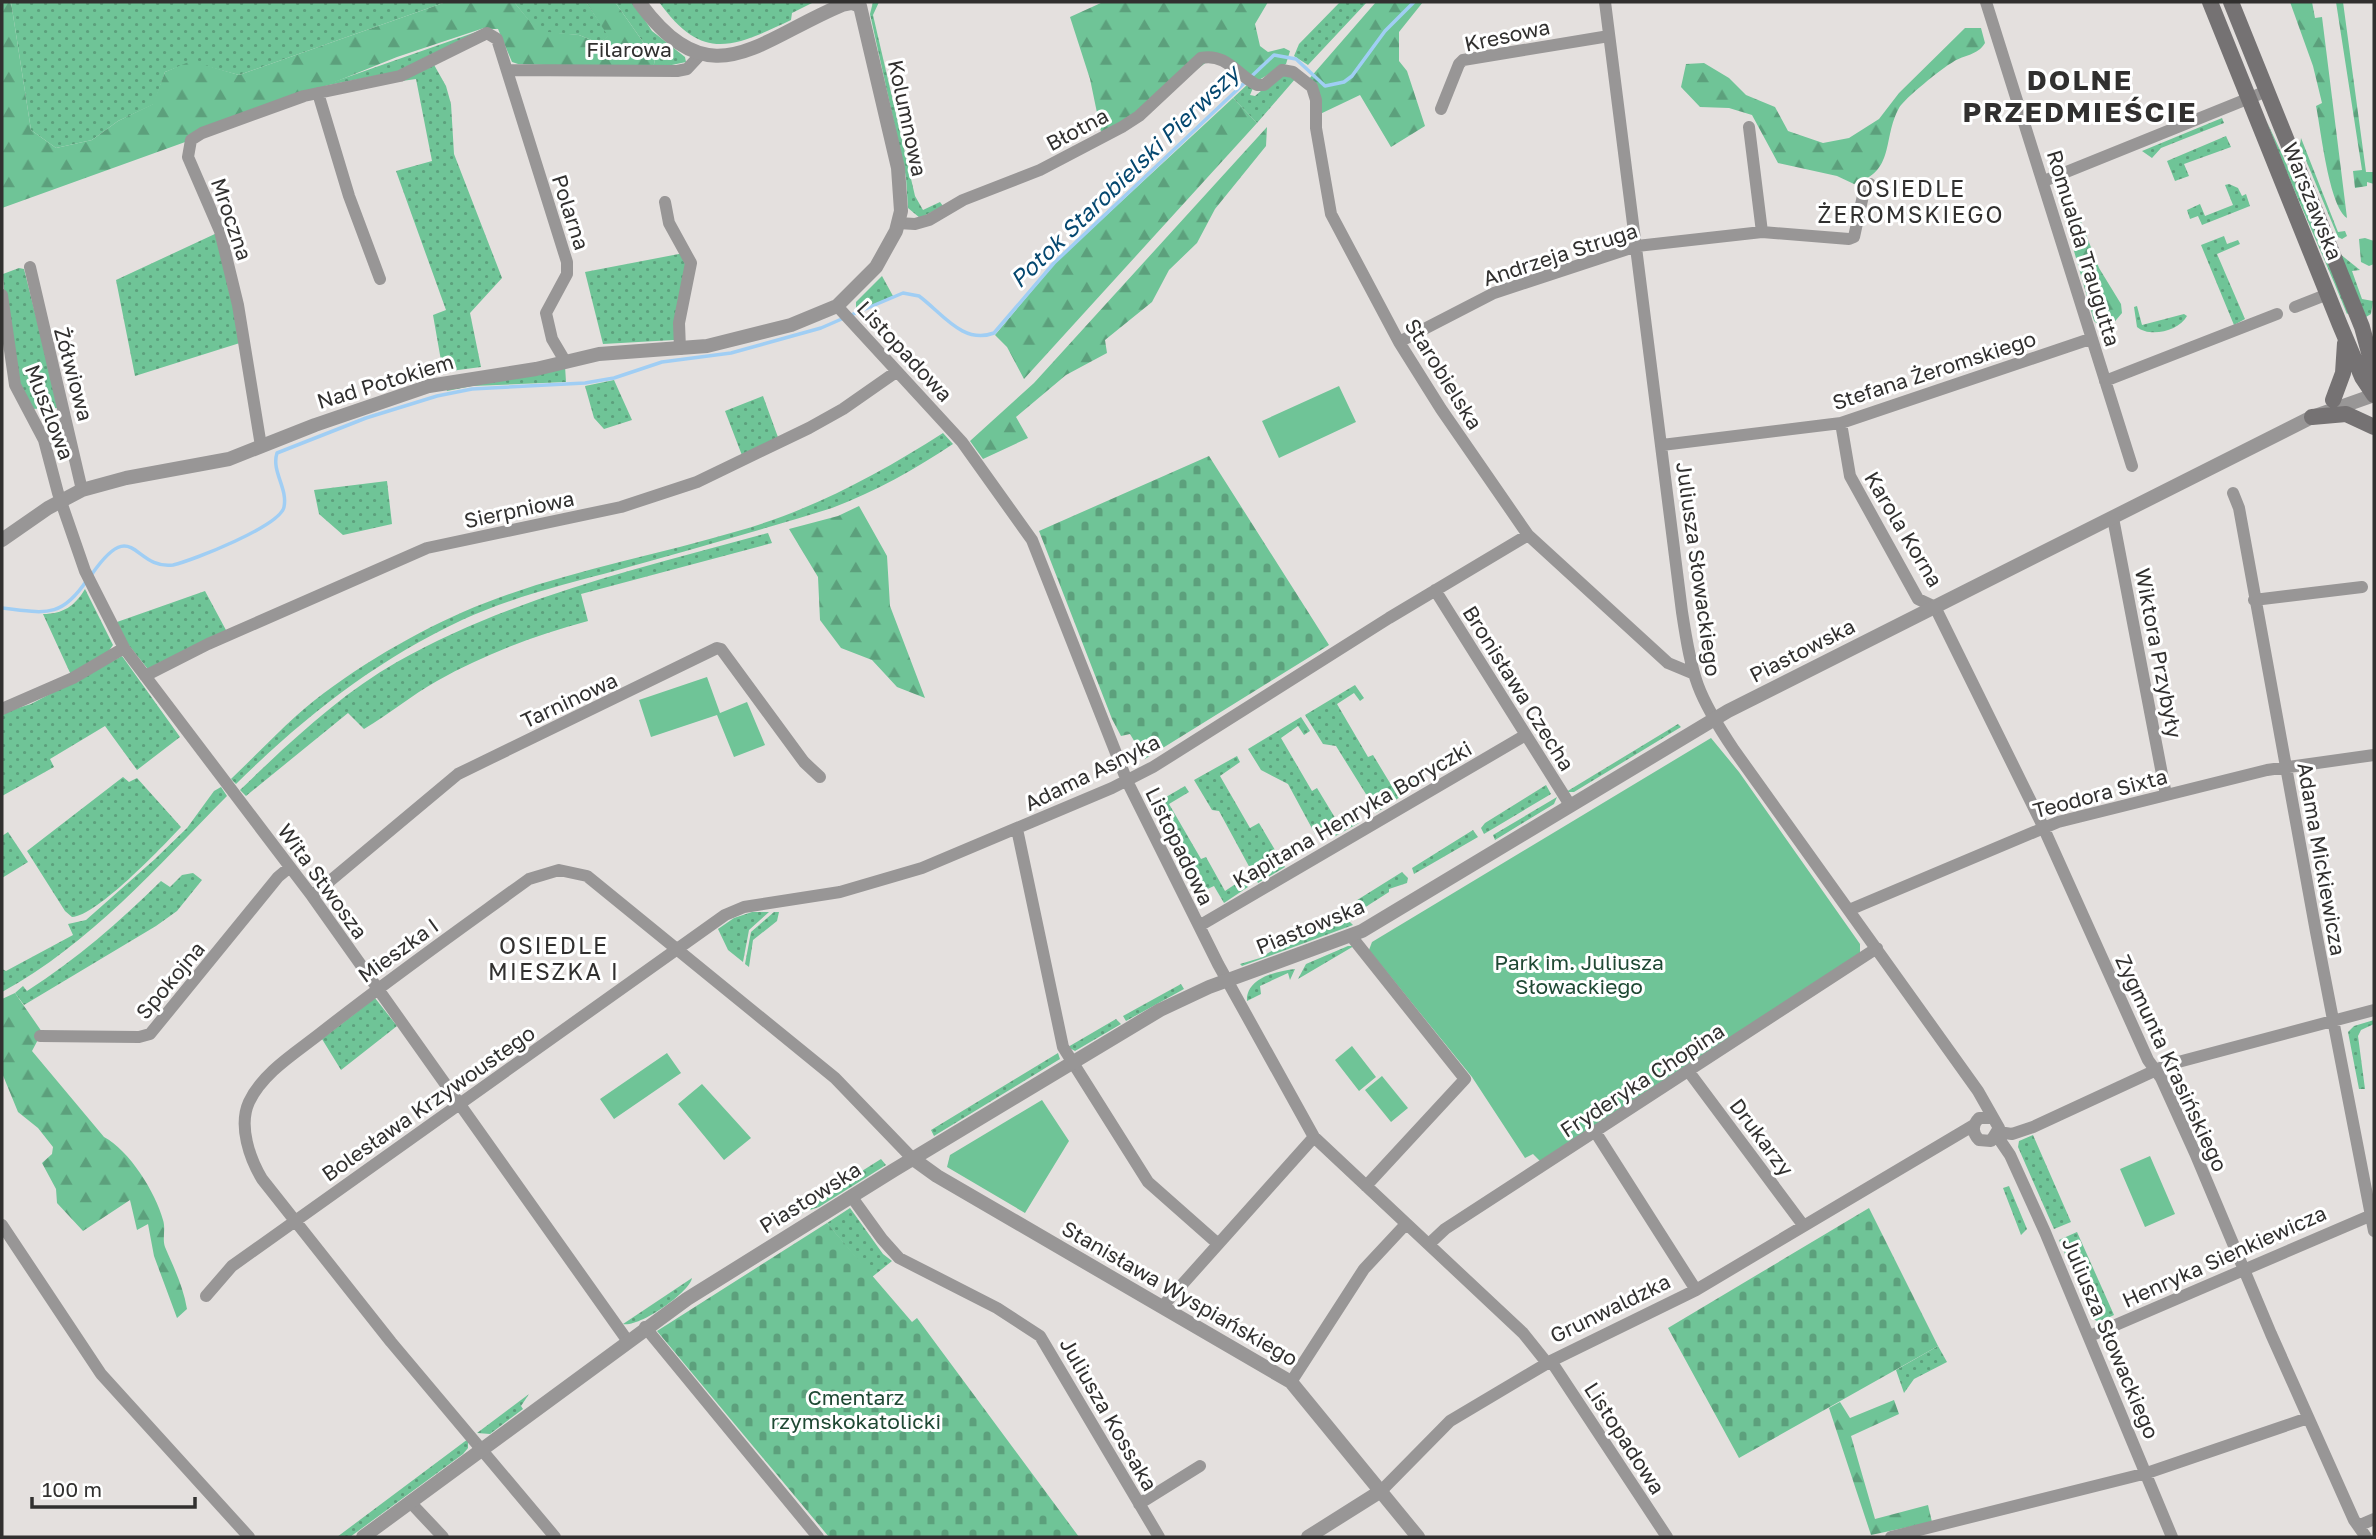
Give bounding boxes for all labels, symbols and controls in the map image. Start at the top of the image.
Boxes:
street label: Kresowa [1462,13,1552,57]
street label: Filarowa [586,36,672,62]
street label: Kolumnowa [883,57,933,179]
water label: Potok Starobielski Pierwszy [1004,57,1246,293]
district label: DOLNE PRZEDMIEŚCIE [1963,63,2197,128]
street label: Błotna [1041,102,1113,156]
street label: Warszawska [2278,138,2348,264]
street label: Romualda Traugutta [2042,147,2126,349]
street label: Polarna [547,171,595,253]
street label: Mroczna [206,174,258,264]
district label: OSIEDLE ŻEROMSKIEGO [1817,174,2005,228]
street label: Andrzeja Struga [1479,217,1641,291]
street label: Listopadowa [852,295,958,407]
street label: Starobielska [1400,314,1488,434]
street label: Żółwiowa [49,324,99,424]
street label: Stefana Żeromskiego [1829,325,2039,415]
street label: Nad Potokiem [314,348,456,414]
street label: Muszlowa [20,361,80,463]
street label: Juliusza Słowackiego [1671,460,1727,678]
street label: Karola Korna [1859,467,1949,591]
street label: Sierpniowa [462,485,576,533]
street label: Wiktora Przybyły [2130,566,2188,740]
street label: Bronisława Czecha [1458,601,1580,775]
street label: Piastowska [1745,612,1859,688]
street label: Tarninowa [517,666,621,734]
street label: Adama Asnyka [1020,728,1164,816]
street label: Kapitana Henryka Boryczki [1228,735,1476,893]
street label: Adama Mickiewicza [2292,760,2352,958]
street label: Teodora Sixta [2030,763,2170,823]
street label: Listopadowa [1140,783,1220,909]
street label: Wita Stwosza [272,818,374,944]
street label: Piastowska [1252,892,1368,960]
street label: Mieszka I [353,912,443,988]
district label: OSIEDLE MIESZKA I [488,931,620,985]
street label: Spokojna [130,936,210,1024]
park label: Park im. Juliusza Słowackiego [1494,949,1664,999]
street label: Zygmunta Krasińskiego [2110,950,2234,1176]
street label: Fryderyka Chopina [1555,1017,1729,1143]
street label: Bolesława Krzywoustego [316,1019,540,1187]
street label: Drukarzy [1724,1093,1800,1181]
street label: Piastowska [754,1156,866,1238]
street label: Henryka Sienkiewicza [2118,1199,2330,1313]
street label: Stanisława Wyspiańskiego [1057,1215,1303,1371]
street label: Juliusza Słowackiego [2057,1233,2165,1443]
street label: Grunwaldzka [1546,1268,1674,1348]
street label: Juliusza Kossaka [1055,1333,1163,1495]
street label: Listopadowa [1579,1377,1671,1499]
park label: Cmentarz rzymskokatolicki [771,1384,941,1434]
scale bar [32,1466,194,1510]
text: 100 m [42,1476,102,1502]

